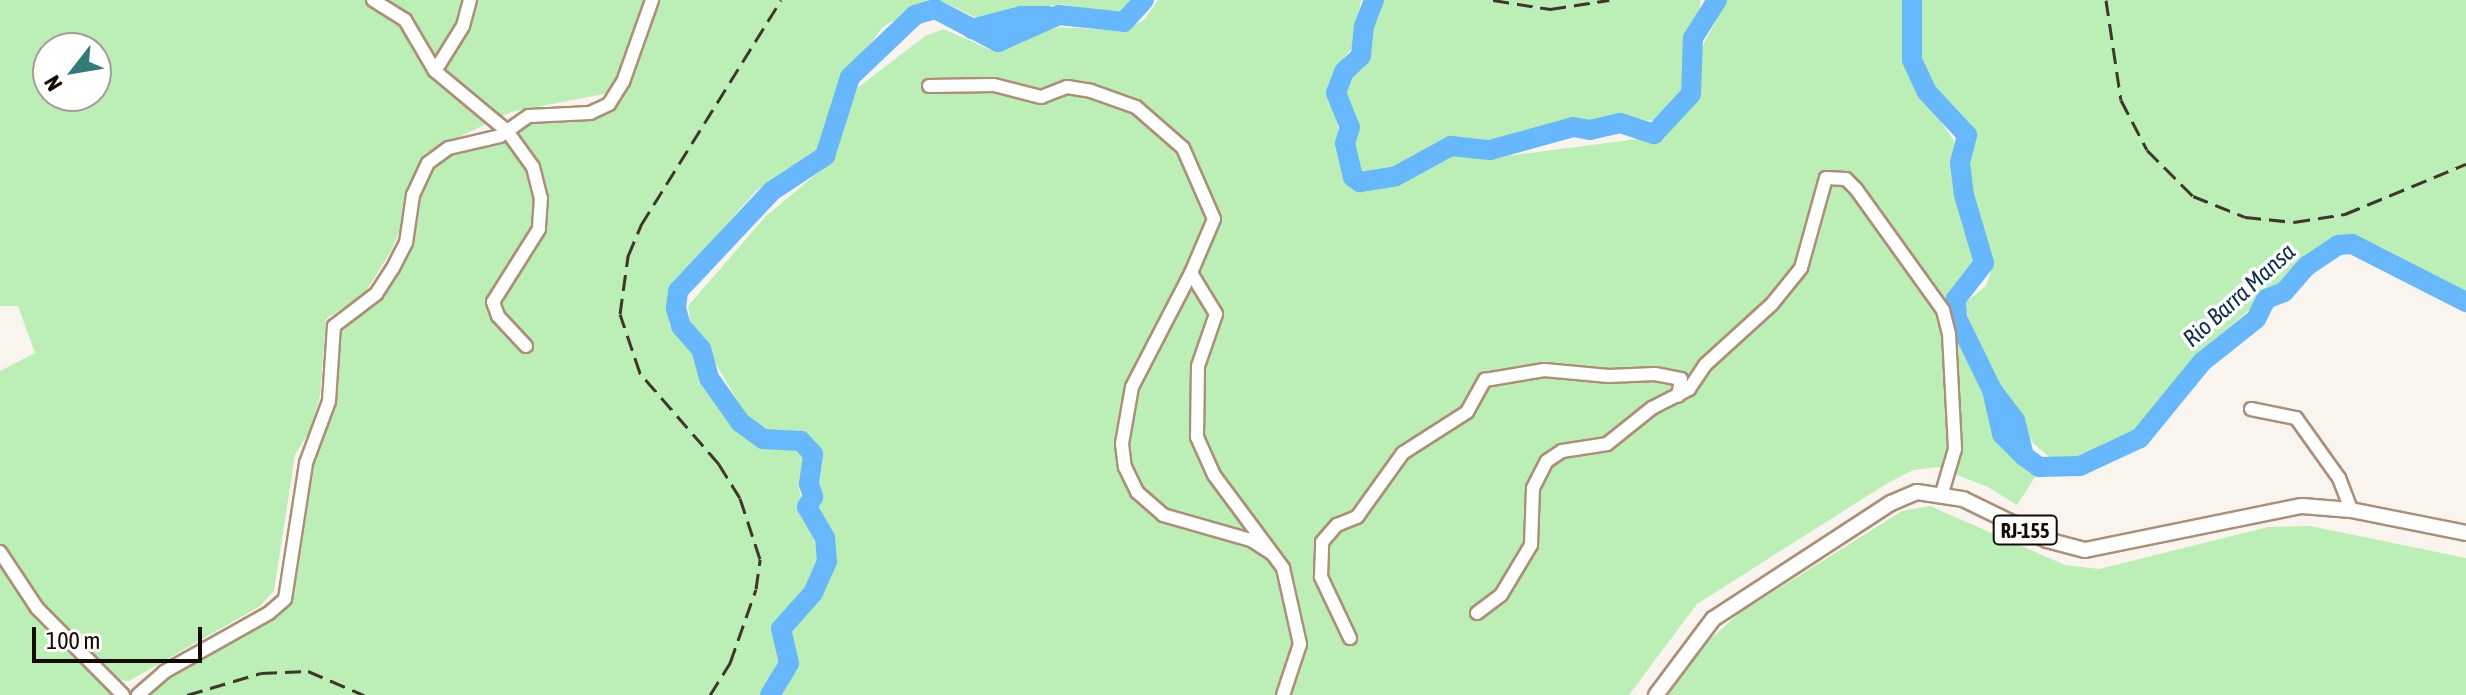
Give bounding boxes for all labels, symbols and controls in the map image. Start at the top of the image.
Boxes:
north arrow [32,32,112,112]
text: N [39,71,68,96]
water label: Rio Barra Mansa [2177,237,2301,353]
road number: RJ-155 [1991,514,2059,546]
scale bar [36,611,206,661]
text: 100 m [46,627,100,654]

